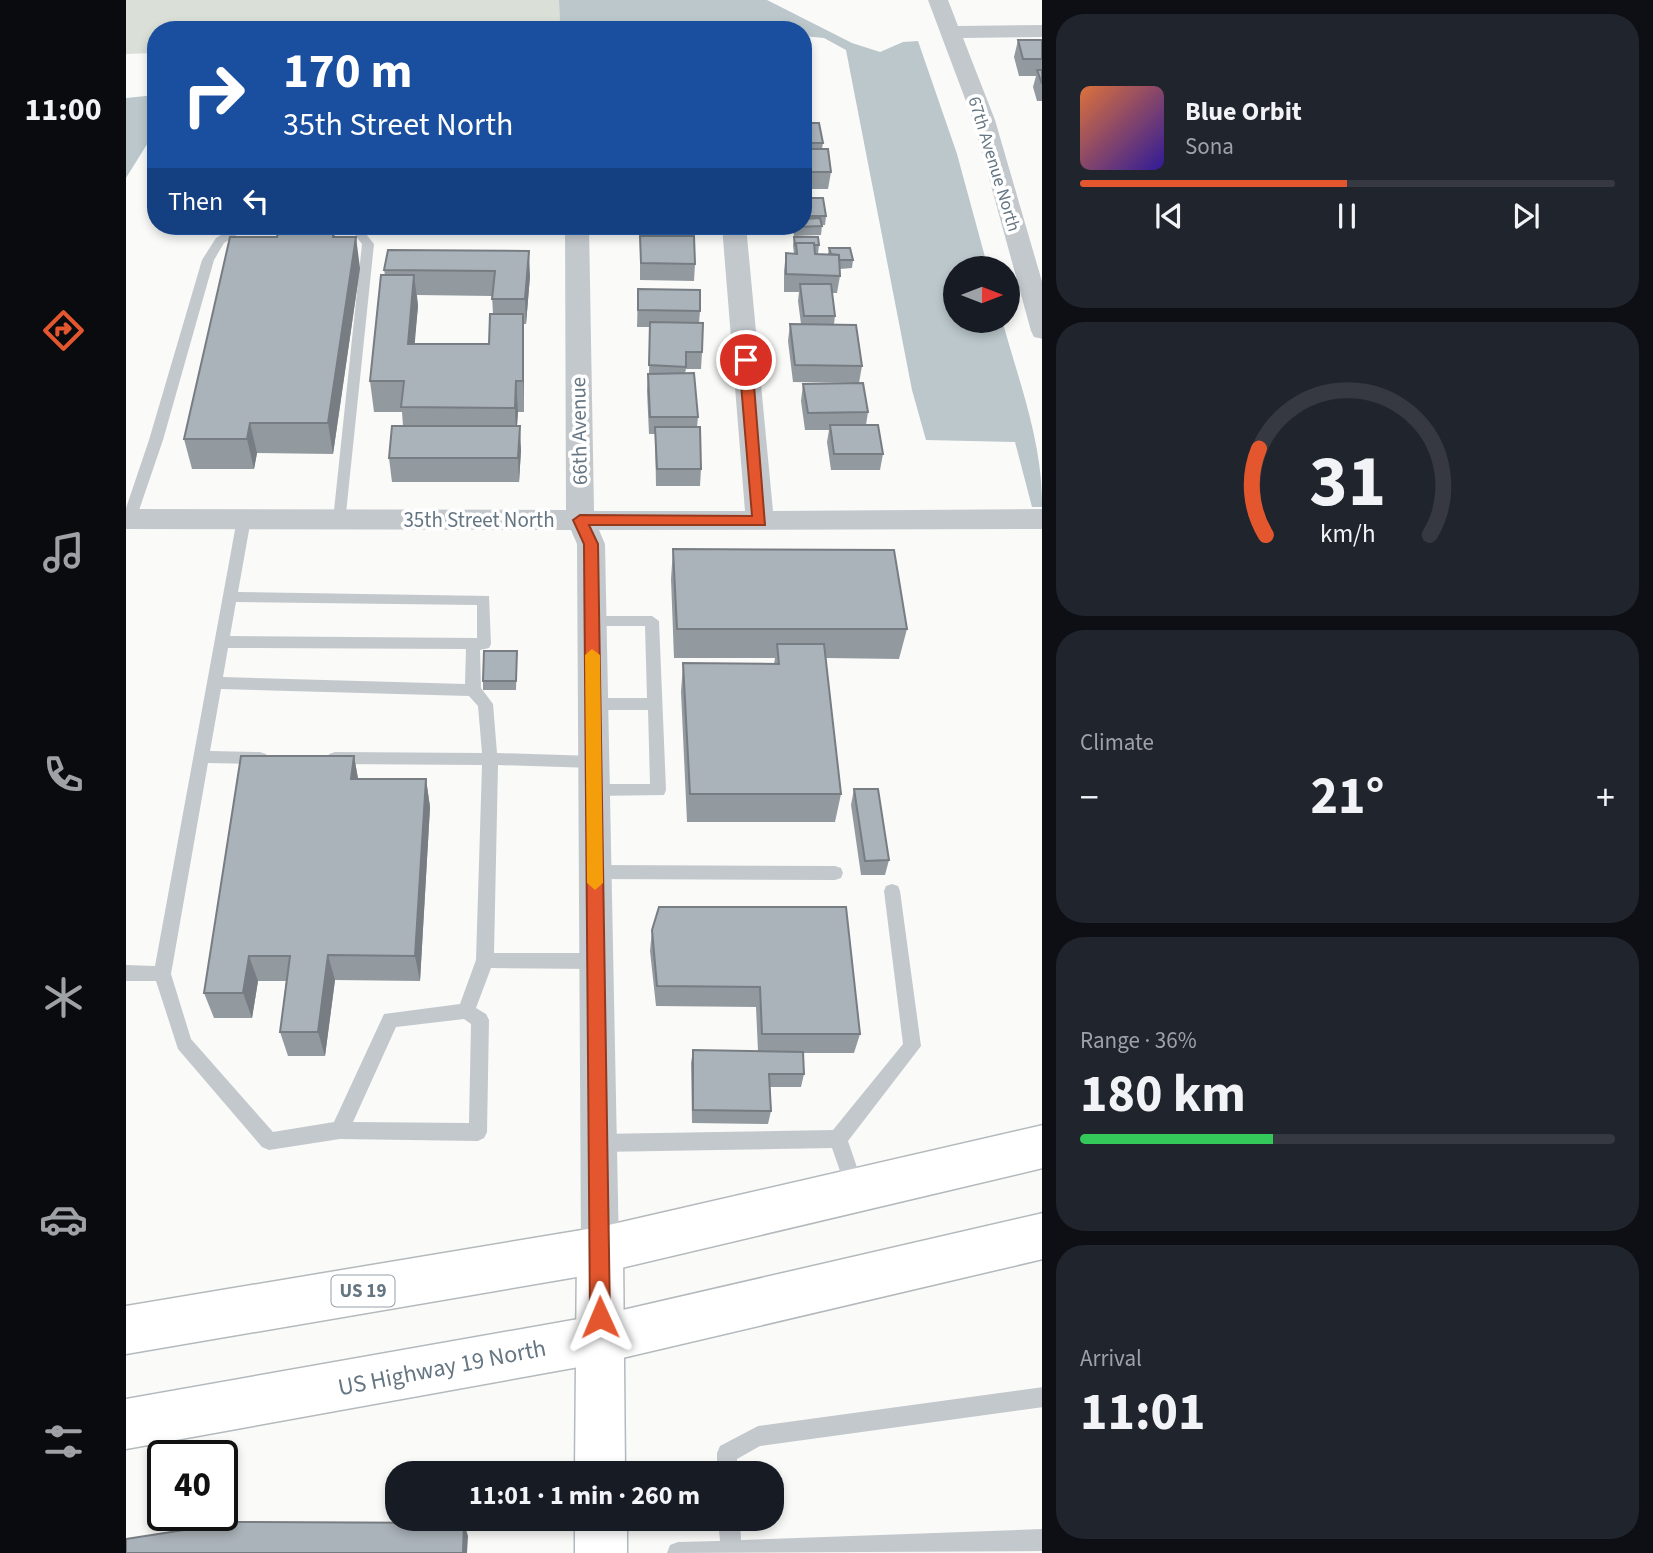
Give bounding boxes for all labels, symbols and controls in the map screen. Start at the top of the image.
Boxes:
text: 170 m [283,37,412,107]
icon: right [168,49,259,140]
text: 11:00 [24,87,102,133]
street label: 67th Avenue North [962,93,1026,235]
text: Blue Orbit [1185,93,1302,130]
text: 35th Street North [283,102,513,148]
text: Sona [1185,130,1234,163]
icon: left [237,182,275,220]
text: Then [168,183,223,220]
icon: previous [1150,197,1188,235]
icon: pause [1328,197,1366,235]
icon: next [1507,197,1545,235]
north arrow [943,256,1020,332]
map controls [943,256,1020,333]
icon: directions [39,306,88,355]
pin [716,330,776,390]
icon: arrive [727,341,765,379]
street label: 66th Avenue [563,377,595,485]
text: 31 [1309,430,1386,534]
street label: 35th Street North [403,505,555,535]
text: km/h [1320,515,1375,551]
icon: music [39,528,88,577]
text: Climate [1080,726,1154,759]
icon: phone [39,750,88,799]
text: 21° [1311,760,1384,834]
text: − [1080,771,1099,825]
text: + [1596,771,1615,825]
icon: climate [39,973,88,1022]
text: Range · 36% [1080,1024,1197,1057]
text: 180 km [1080,1058,1246,1132]
icon: car [39,1195,88,1244]
road number: US 19 [331,1275,394,1306]
position arrow [563,1280,637,1354]
street label: US Highway 19 North [335,1331,549,1405]
text: Arrival [1080,1342,1142,1375]
text: 11:01 [1080,1376,1205,1450]
icon: filters [39,1417,88,1466]
speed limit sign: 40 [147,1440,238,1531]
text: 11:01 · 1 min · 260 m [469,1477,700,1514]

